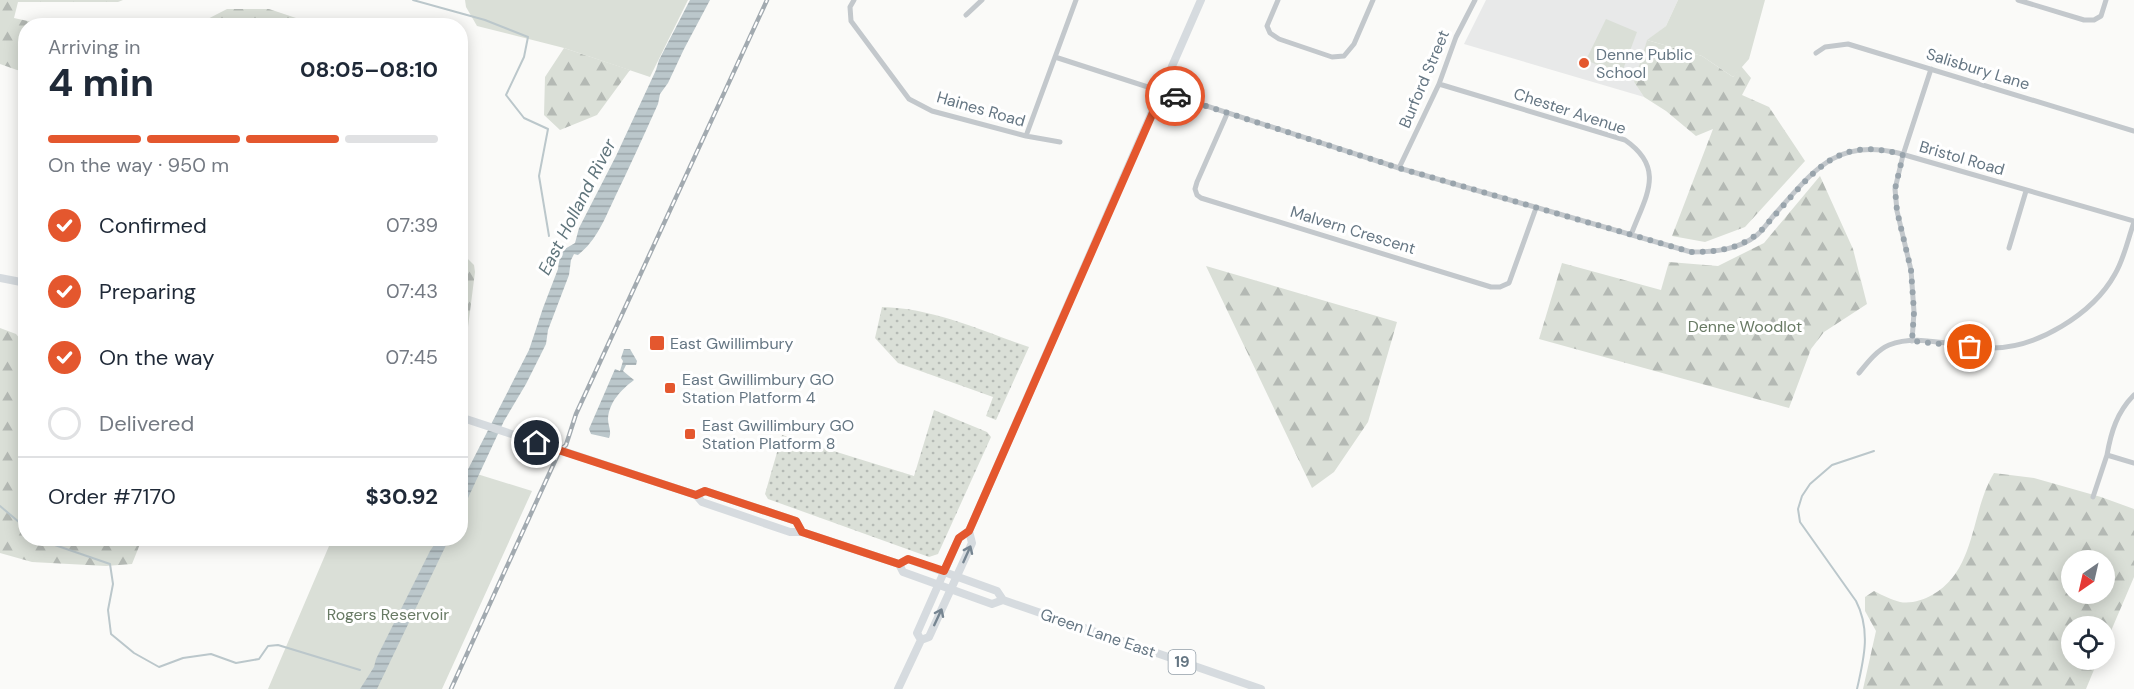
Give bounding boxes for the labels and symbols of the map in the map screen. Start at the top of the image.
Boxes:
street label: Burford Street [1394,27,1454,131]
street label: Salisbury Lane [1924,43,2032,95]
place label: Denne Public School [1596,44,1693,83]
marker: Denne Public School [1577,56,1591,70]
courier [1145,66,1205,126]
street label: Chester Avenue [1511,83,1629,139]
street label: Haines Road [934,86,1028,132]
water label: East Holland River [532,134,622,279]
street label: Bristol Road [1917,136,2007,180]
street label: Malvern Crescent [1288,201,1418,259]
park label: Denne Woodlot [1688,316,1802,337]
pin [1944,321,1995,372]
place label: East Gwillimbury [670,333,793,354]
marker: East Gwillimbury [648,334,666,352]
place label: East Gwillimbury GO Station Platform 4 [682,369,834,408]
marker: East Gwillimbury GO Station Platform 4 [663,381,677,395]
place label: East Gwillimbury GO Station Platform 8 [702,415,854,454]
pin [511,417,562,468]
marker: East Gwillimbury GO Station Platform 8 [683,427,697,441]
one-way arrow [962,545,974,563]
north arrow [2061,550,2115,604]
street label: Green Lane East [1038,603,1158,663]
park label: Rogers Reservoir [327,604,449,625]
one-way arrow [933,609,945,627]
road number: 19 [1168,650,1196,674]

